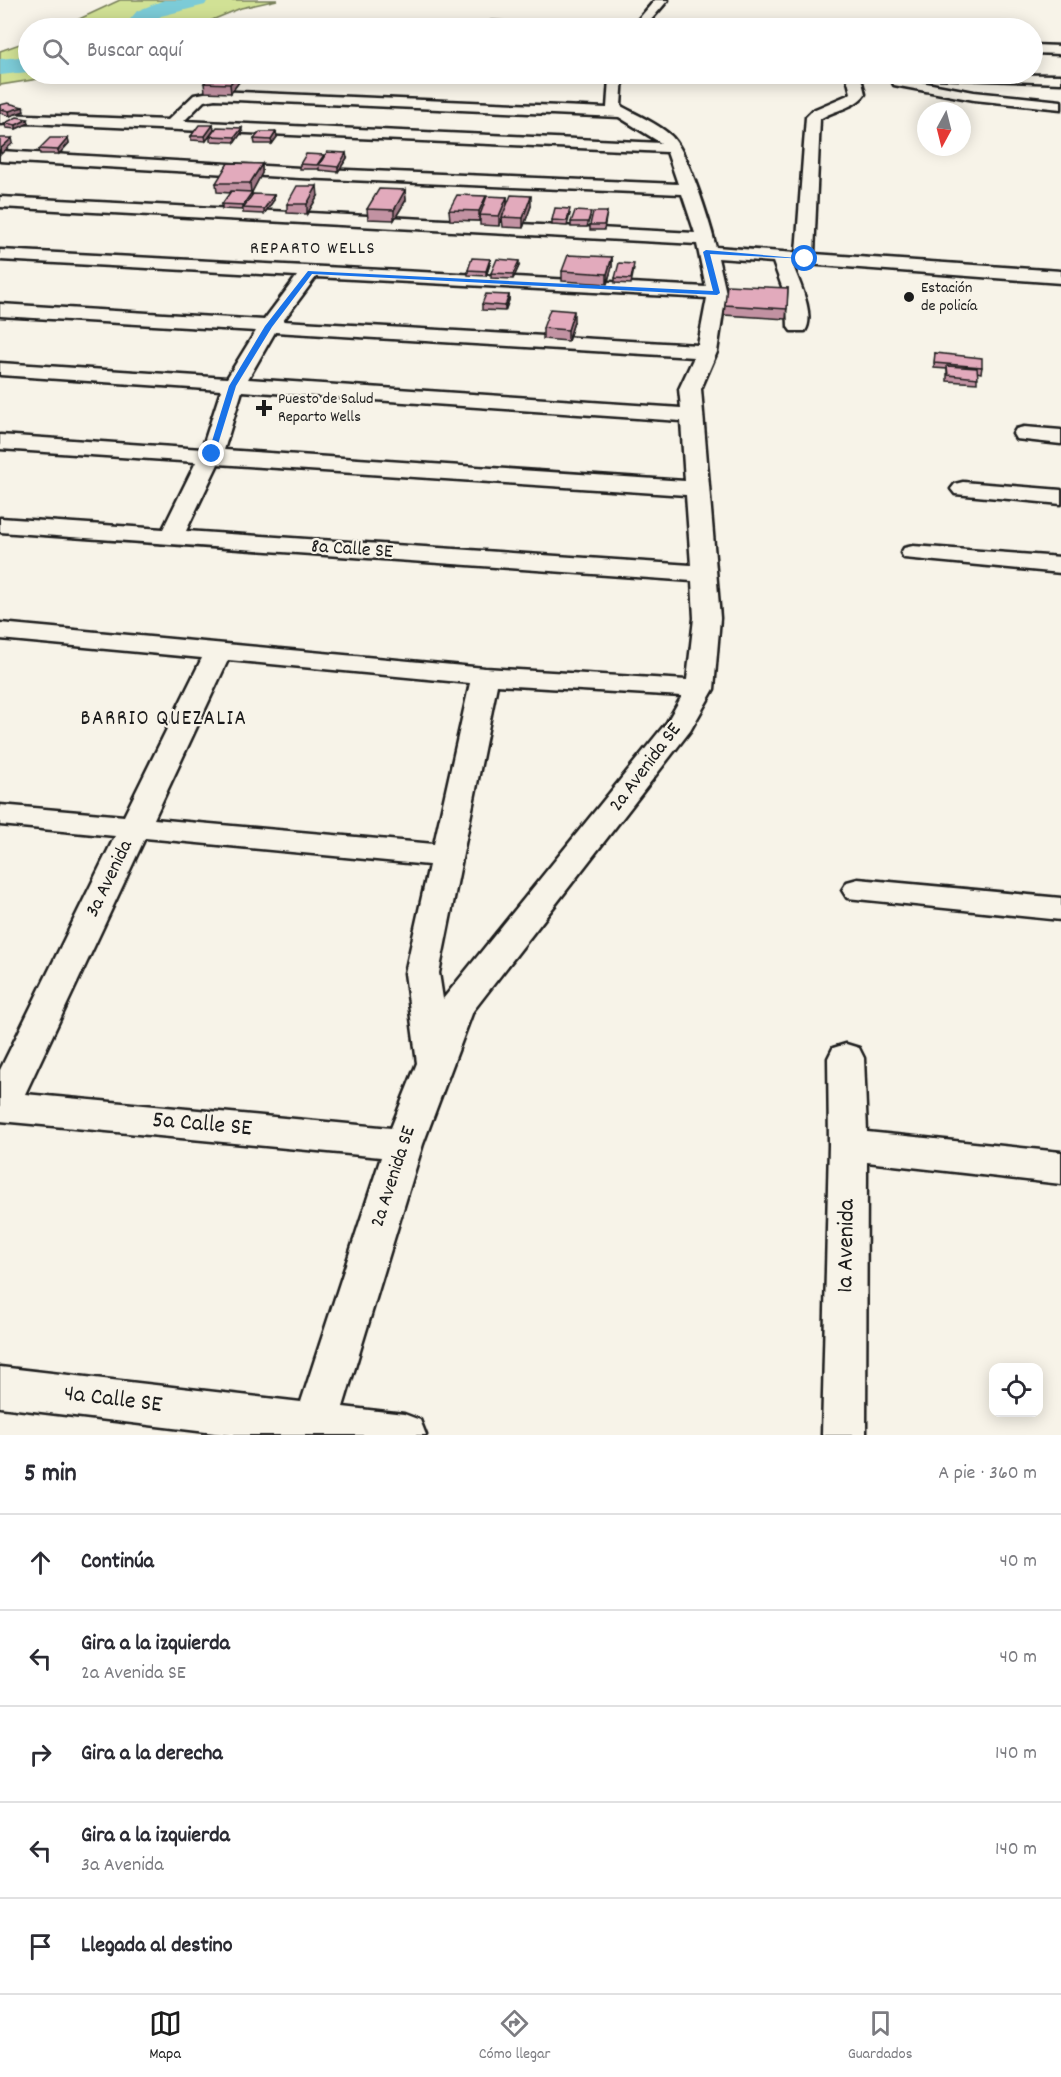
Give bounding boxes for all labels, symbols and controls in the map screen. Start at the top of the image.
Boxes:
search box [18,18,1043,84]
icon: search [39,35,72,68]
text: Buscar aquí [87,36,182,67]
north arrow [917,102,971,156]
district label: REPARTO WELLS [250,237,376,262]
route start [791,245,817,271]
place label: Estación de policía [921,277,978,318]
marker: Estación de policía [902,290,916,304]
place label: Puesto de Salud Reparto Wells [278,388,374,429]
marker: Puesto de Salud Reparto Wells [255,399,273,417]
route end [198,440,224,466]
street label: 8a Calle SE [310,533,394,567]
district label: BARRIO QUEZALIA [81,705,247,735]
street label: 2a Avenida SE [603,718,689,818]
street label: 3a Avenida [79,835,141,922]
street label: 5a Calle SE [151,1104,253,1146]
street label: 2a Avenida SE [364,1123,424,1231]
street label: 1a Avenida [829,1198,865,1293]
map controls [989,1363,1043,1417]
button: locate [989,1363,1043,1417]
street label: 4a Calle SE [62,1377,164,1423]
text: 5 min [24,1456,77,1493]
text: A pie · 360 m [938,1460,1037,1488]
icon: ahead [24,1546,57,1579]
text: Continúa [81,1547,154,1578]
text: 40 m [999,1548,1037,1576]
text: Gira a la izquierda [81,1629,230,1660]
icon: left [24,1642,57,1675]
text: 40 m [999,1644,1037,1672]
text: 2a Avenida SE [81,1660,186,1688]
icon: right [24,1738,57,1771]
text: Gira a la derecha [81,1739,223,1770]
text: 140 m [995,1740,1037,1768]
text: Gira a la izquierda [81,1821,230,1852]
icon: left [24,1834,57,1867]
text: 140 m [995,1836,1037,1864]
text: 3a Avenida [81,1852,164,1880]
icon: arrive [24,1930,57,1963]
text: Llegada al destino [81,1931,233,1962]
tab: Mapa [149,2007,182,2066]
tab: Cómo llegar [479,2007,551,2066]
tab: Guardados [848,2007,912,2066]

